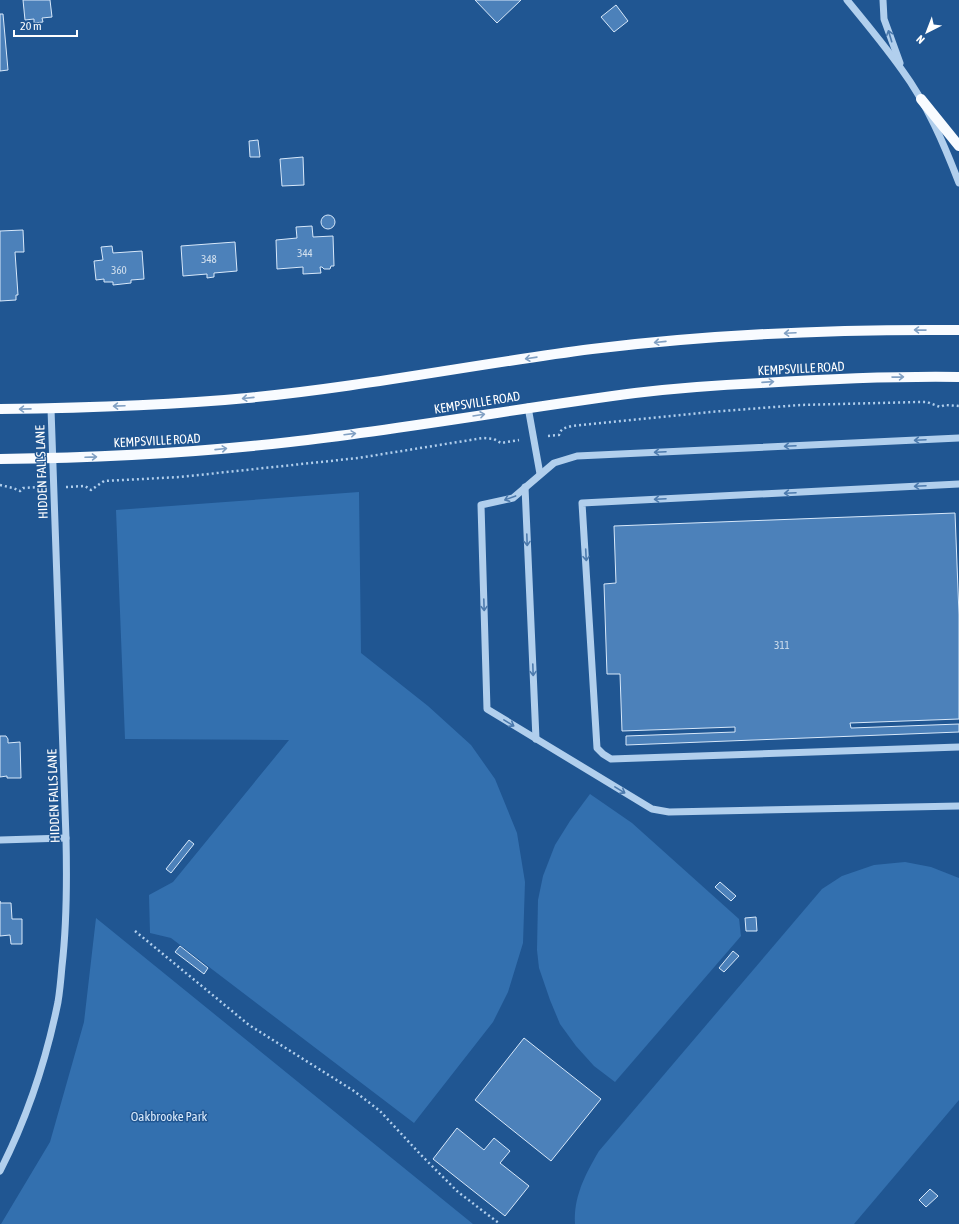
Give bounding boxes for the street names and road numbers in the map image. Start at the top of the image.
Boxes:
street label: KEMPSVILLE ROAD [757,359,845,378]
street label: KEMPSVILLE ROAD [433,388,521,417]
street label: HIDDEN FALLS LANE [32,424,51,519]
street label: KEMPSVILLE ROAD [113,431,201,450]
street label: HIDDEN FALLS LANE [44,748,63,843]

